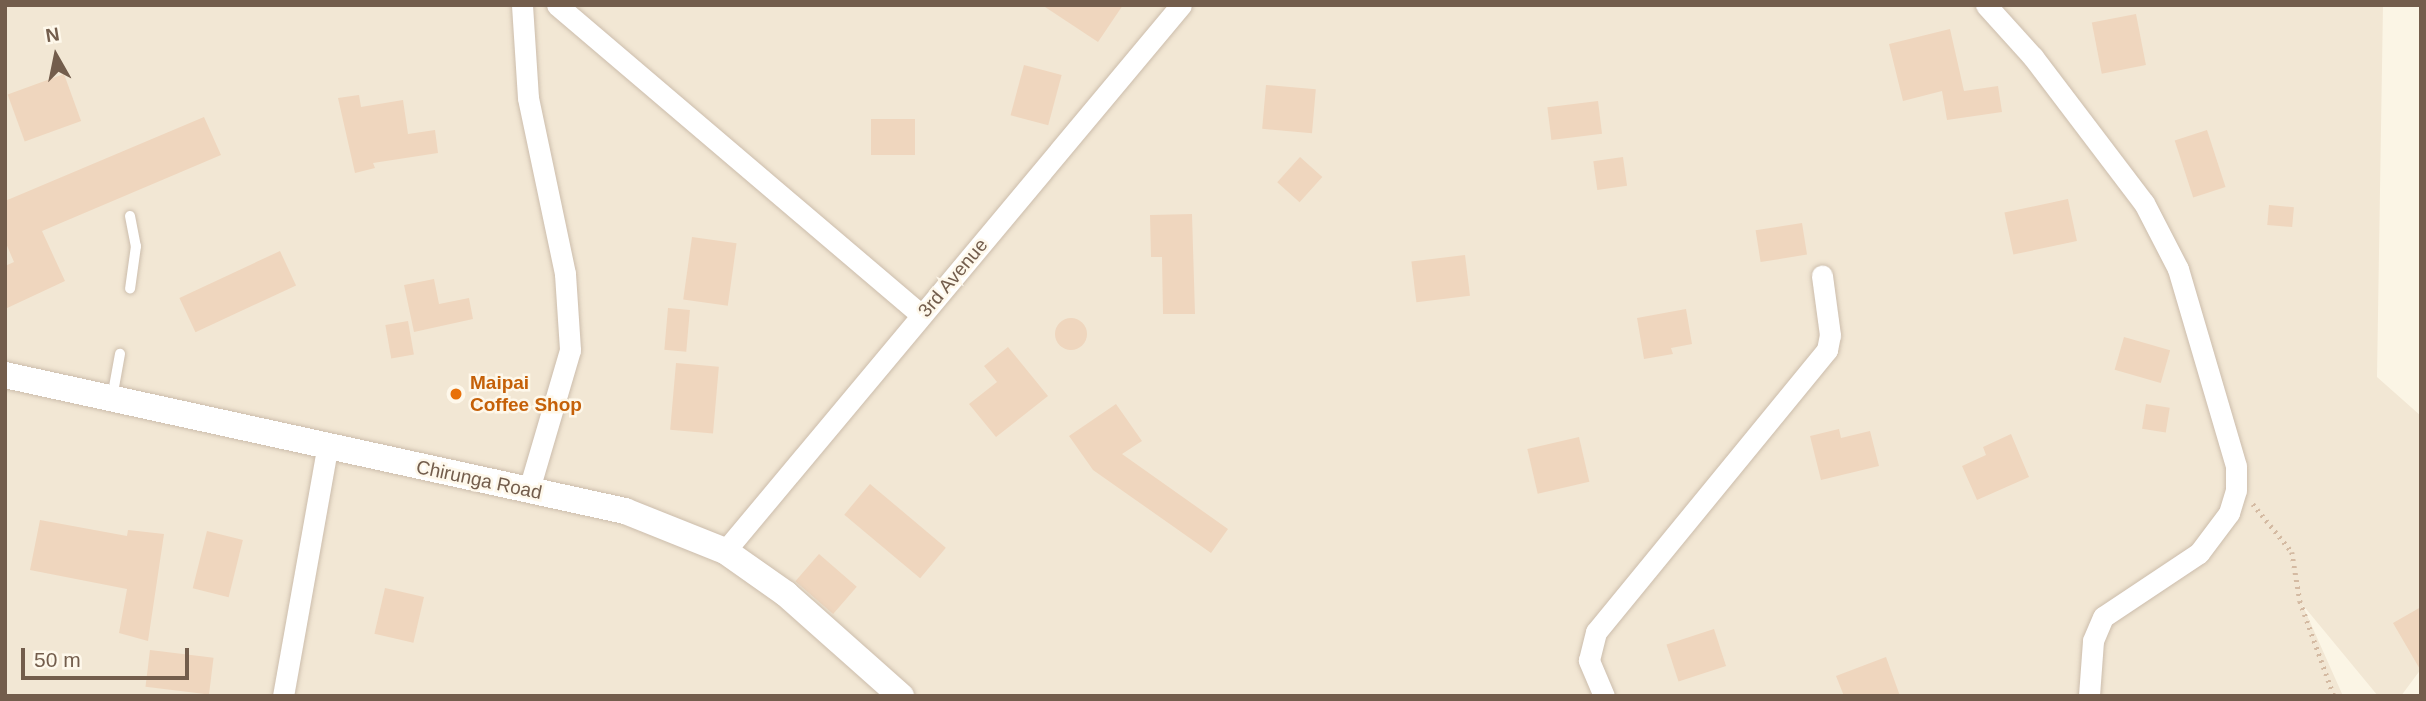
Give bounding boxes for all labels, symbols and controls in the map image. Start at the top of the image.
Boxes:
north arrow [21,21,91,91]
text: N [44,23,61,46]
street label: 3rd Avenue [913,234,993,322]
place label: Maipai Coffee Shop [470,372,582,416]
marker: Maipai Coffee Shop [448,386,464,402]
street label: Chirunga Road [414,456,544,504]
scale bar [24,634,192,678]
text: 50 m [34,648,81,671]

